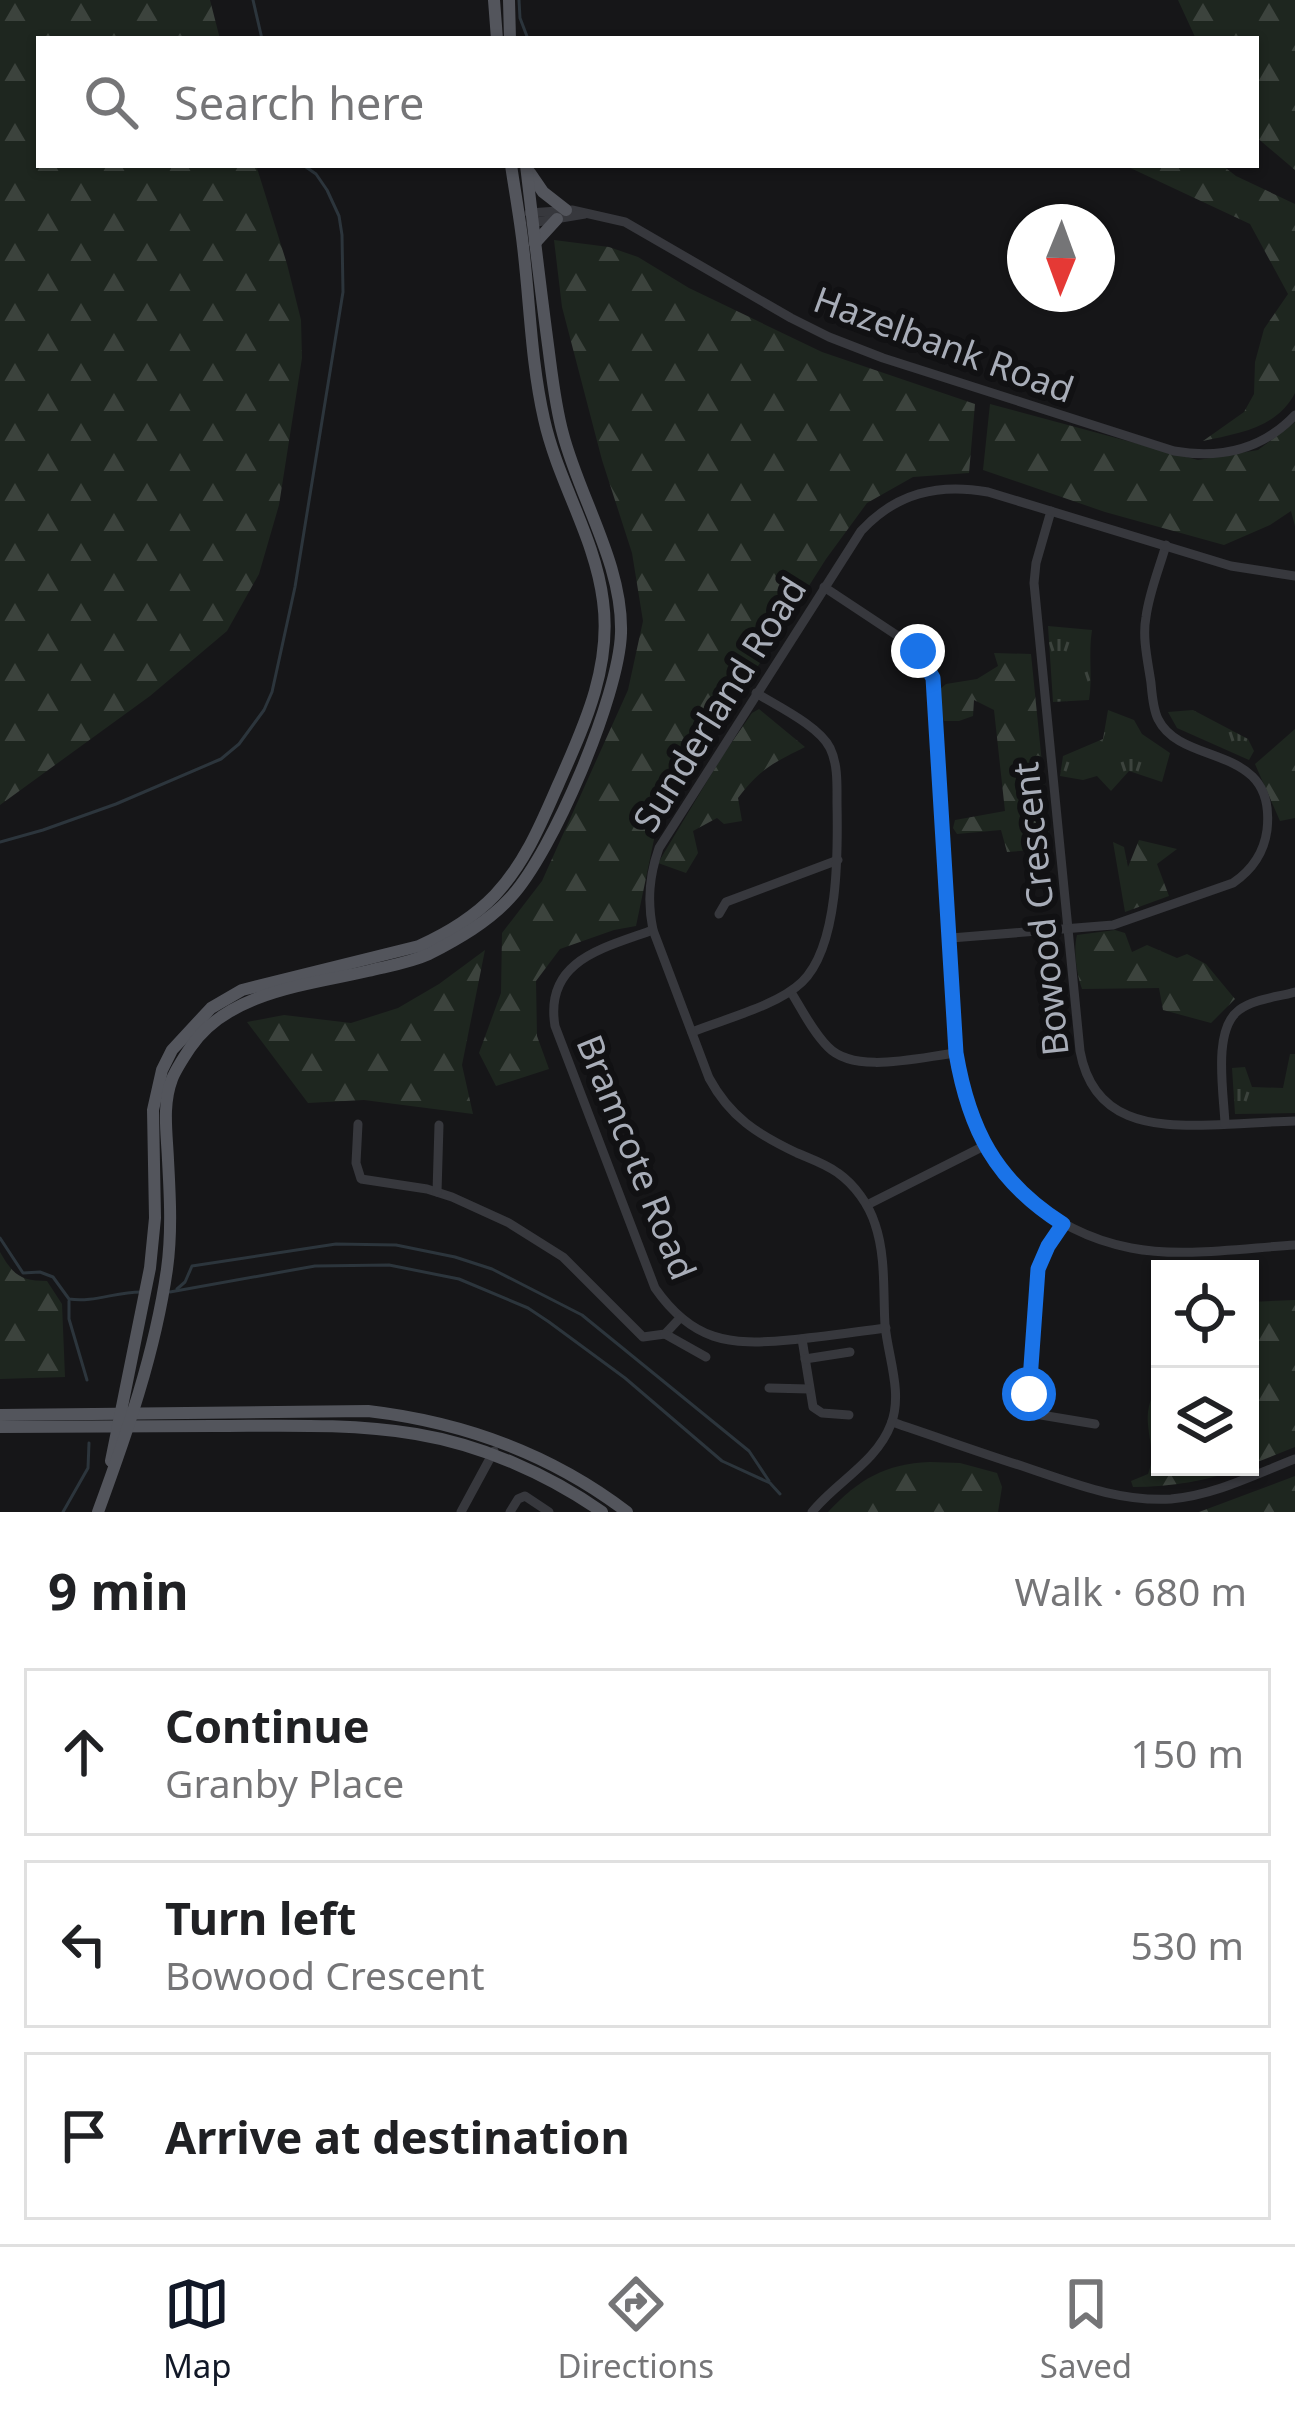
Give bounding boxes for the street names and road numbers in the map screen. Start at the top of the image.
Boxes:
street label: Hazelbank Road [807,274,1081,414]
street label: Sunderland Road [621,567,817,841]
street label: Bowood Crescent [1000,760,1080,1058]
street label: Bramcote Road [566,1027,708,1287]

